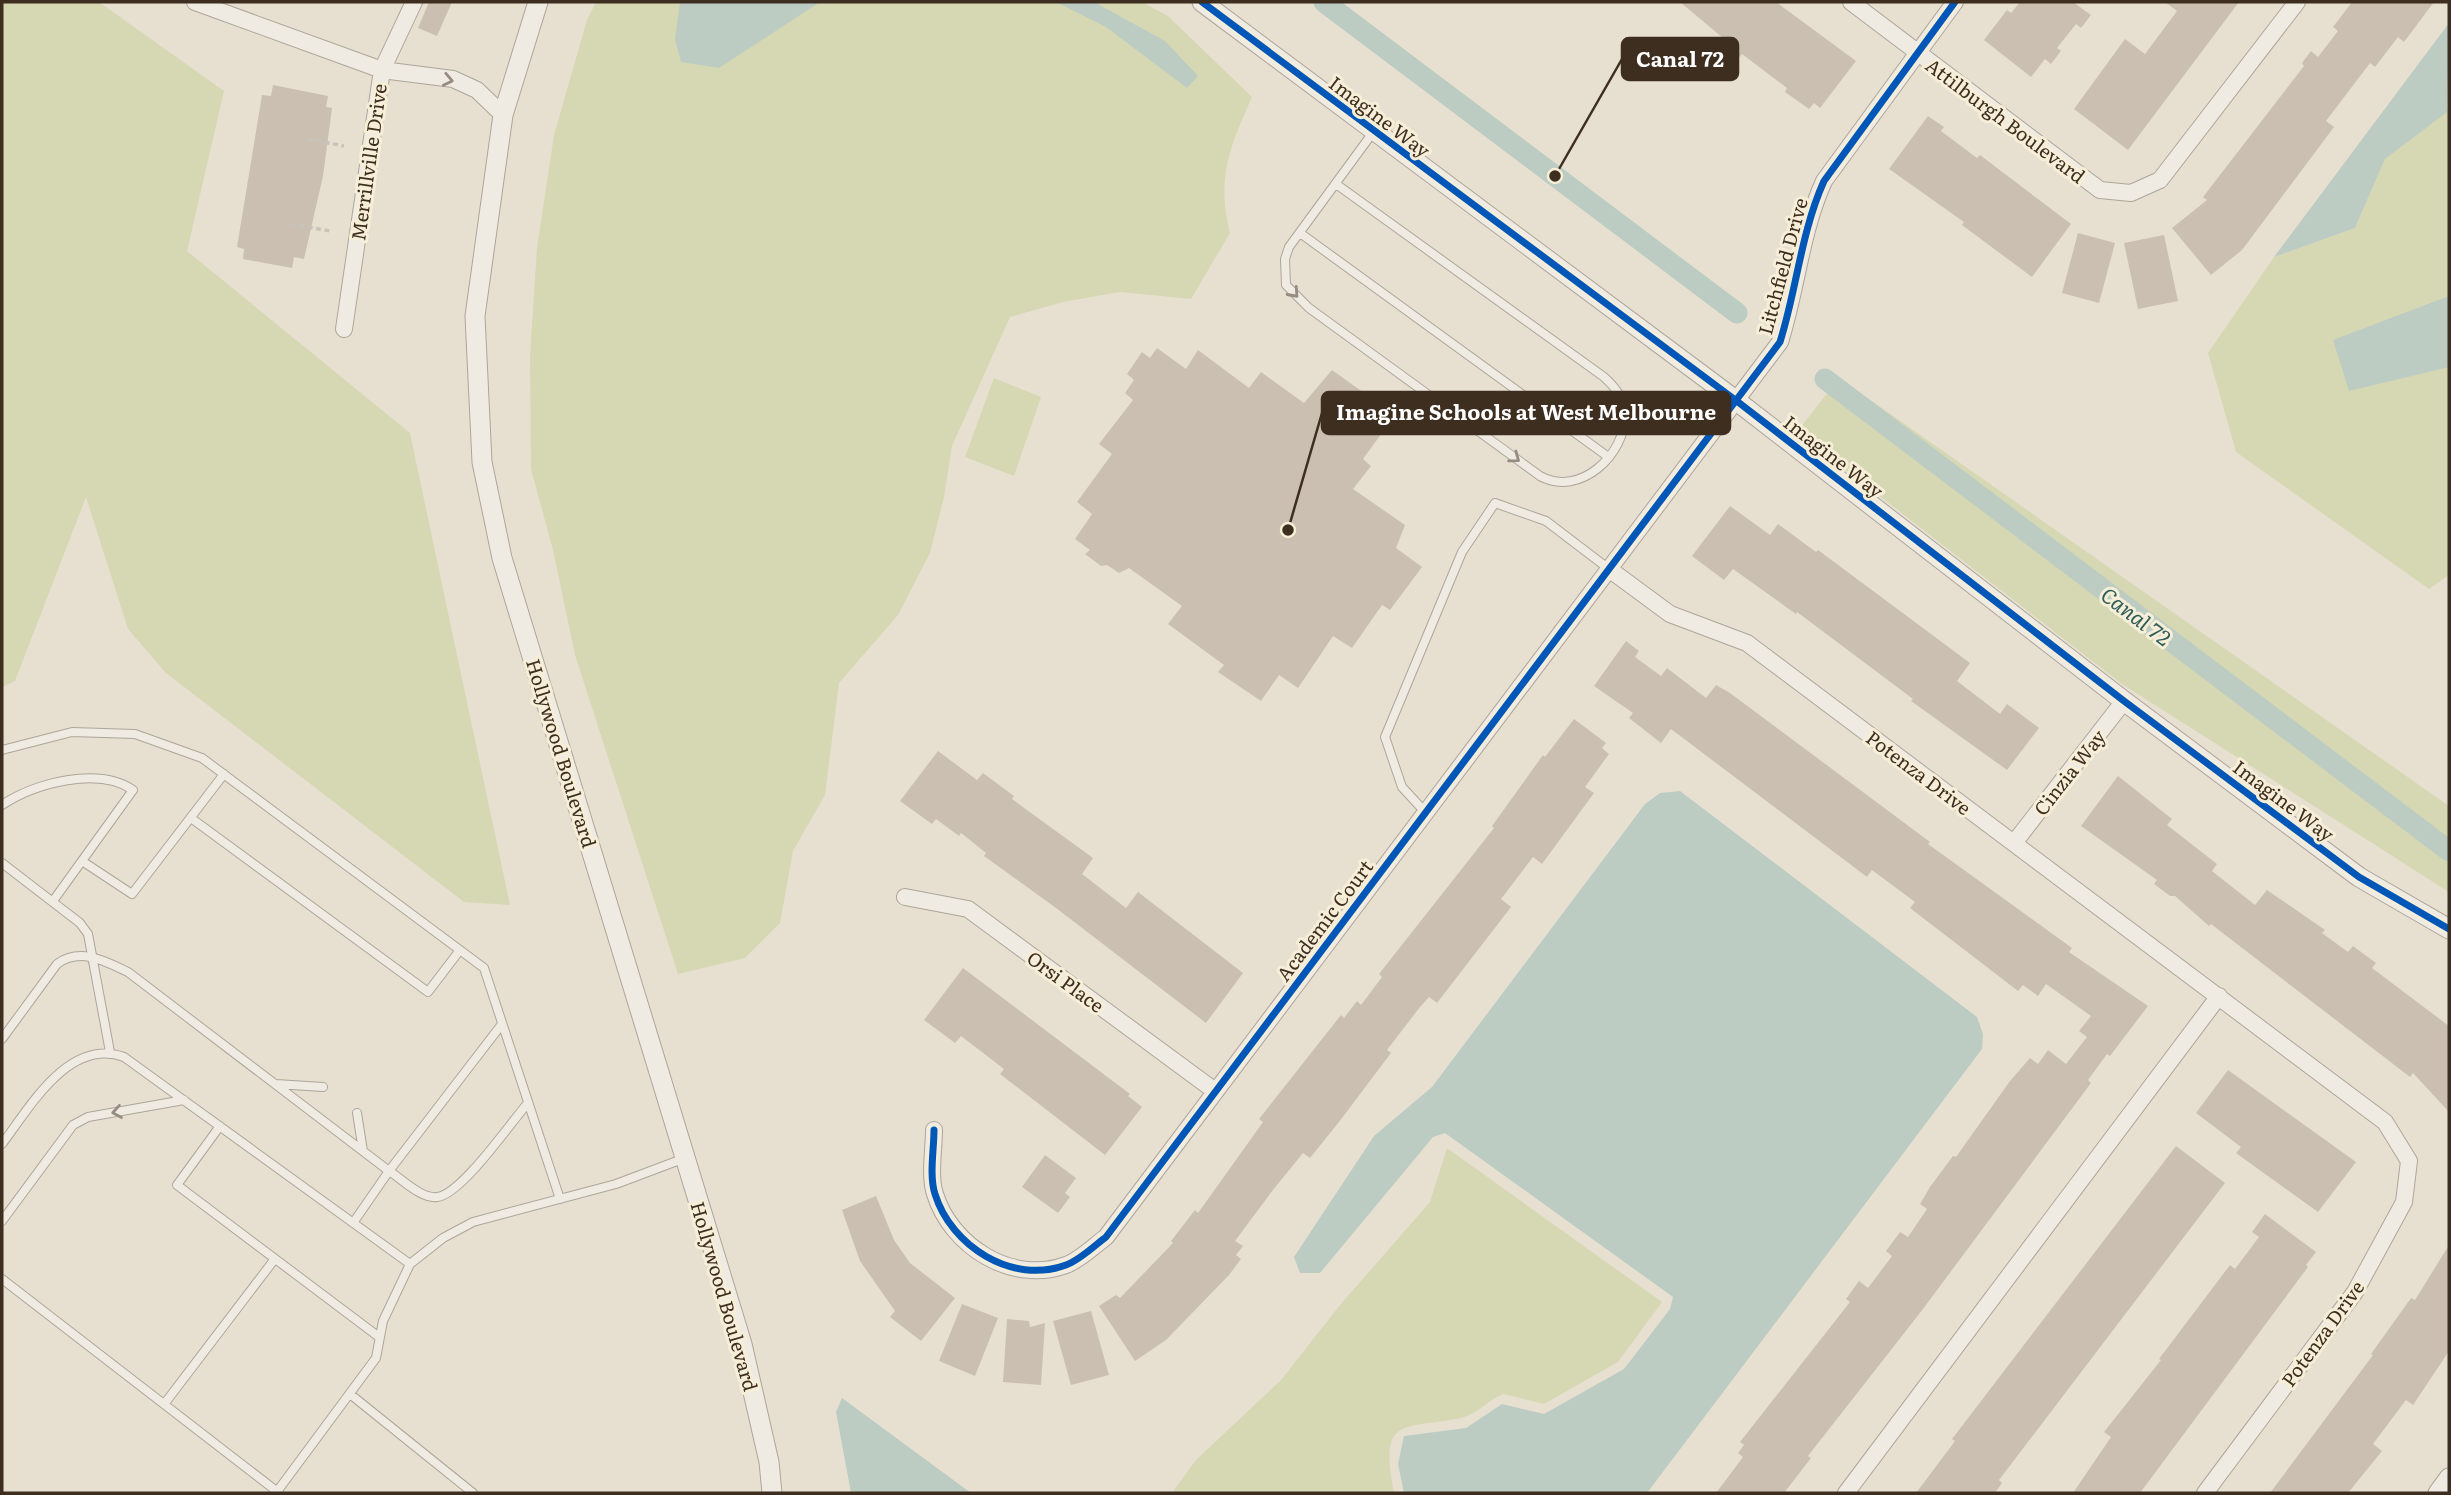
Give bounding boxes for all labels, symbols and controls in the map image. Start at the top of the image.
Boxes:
callout: Canal 72 [1622,38,1738,80]
text: Canal 72 [1636,42,1724,73]
street label: Attilburgh Boulevard [1920,51,2092,190]
street label: Imagine Way [1324,69,1436,163]
one-way arrow [442,71,454,86]
street label: Merrillville Drive [343,81,393,242]
street label: Litchfield Drive [1750,194,1814,338]
one-way arrow [1286,285,1298,298]
callout: Imagine Schools at West Melbourne [1322,392,1730,434]
text: Imagine Schools at West Melbourne [1336,395,1716,426]
street label: Imagine Way [1778,408,1890,504]
one-way arrow [1508,450,1520,463]
water label: Canal 72 [2095,578,2179,652]
street label: Hollywood Boulevard [520,655,604,851]
street label: Potenza Drive [1861,723,1978,821]
street label: Cinzia Way [2026,723,2112,821]
street label: Imagine Way [2228,753,2340,847]
street label: Academic Court [1269,853,1379,987]
street label: Orsi Place [1022,943,1110,1019]
one-way arrow [111,1104,123,1119]
street label: Hollywood Boulevard [684,1198,766,1395]
street label: Potenza Drive [2274,1274,2370,1392]

